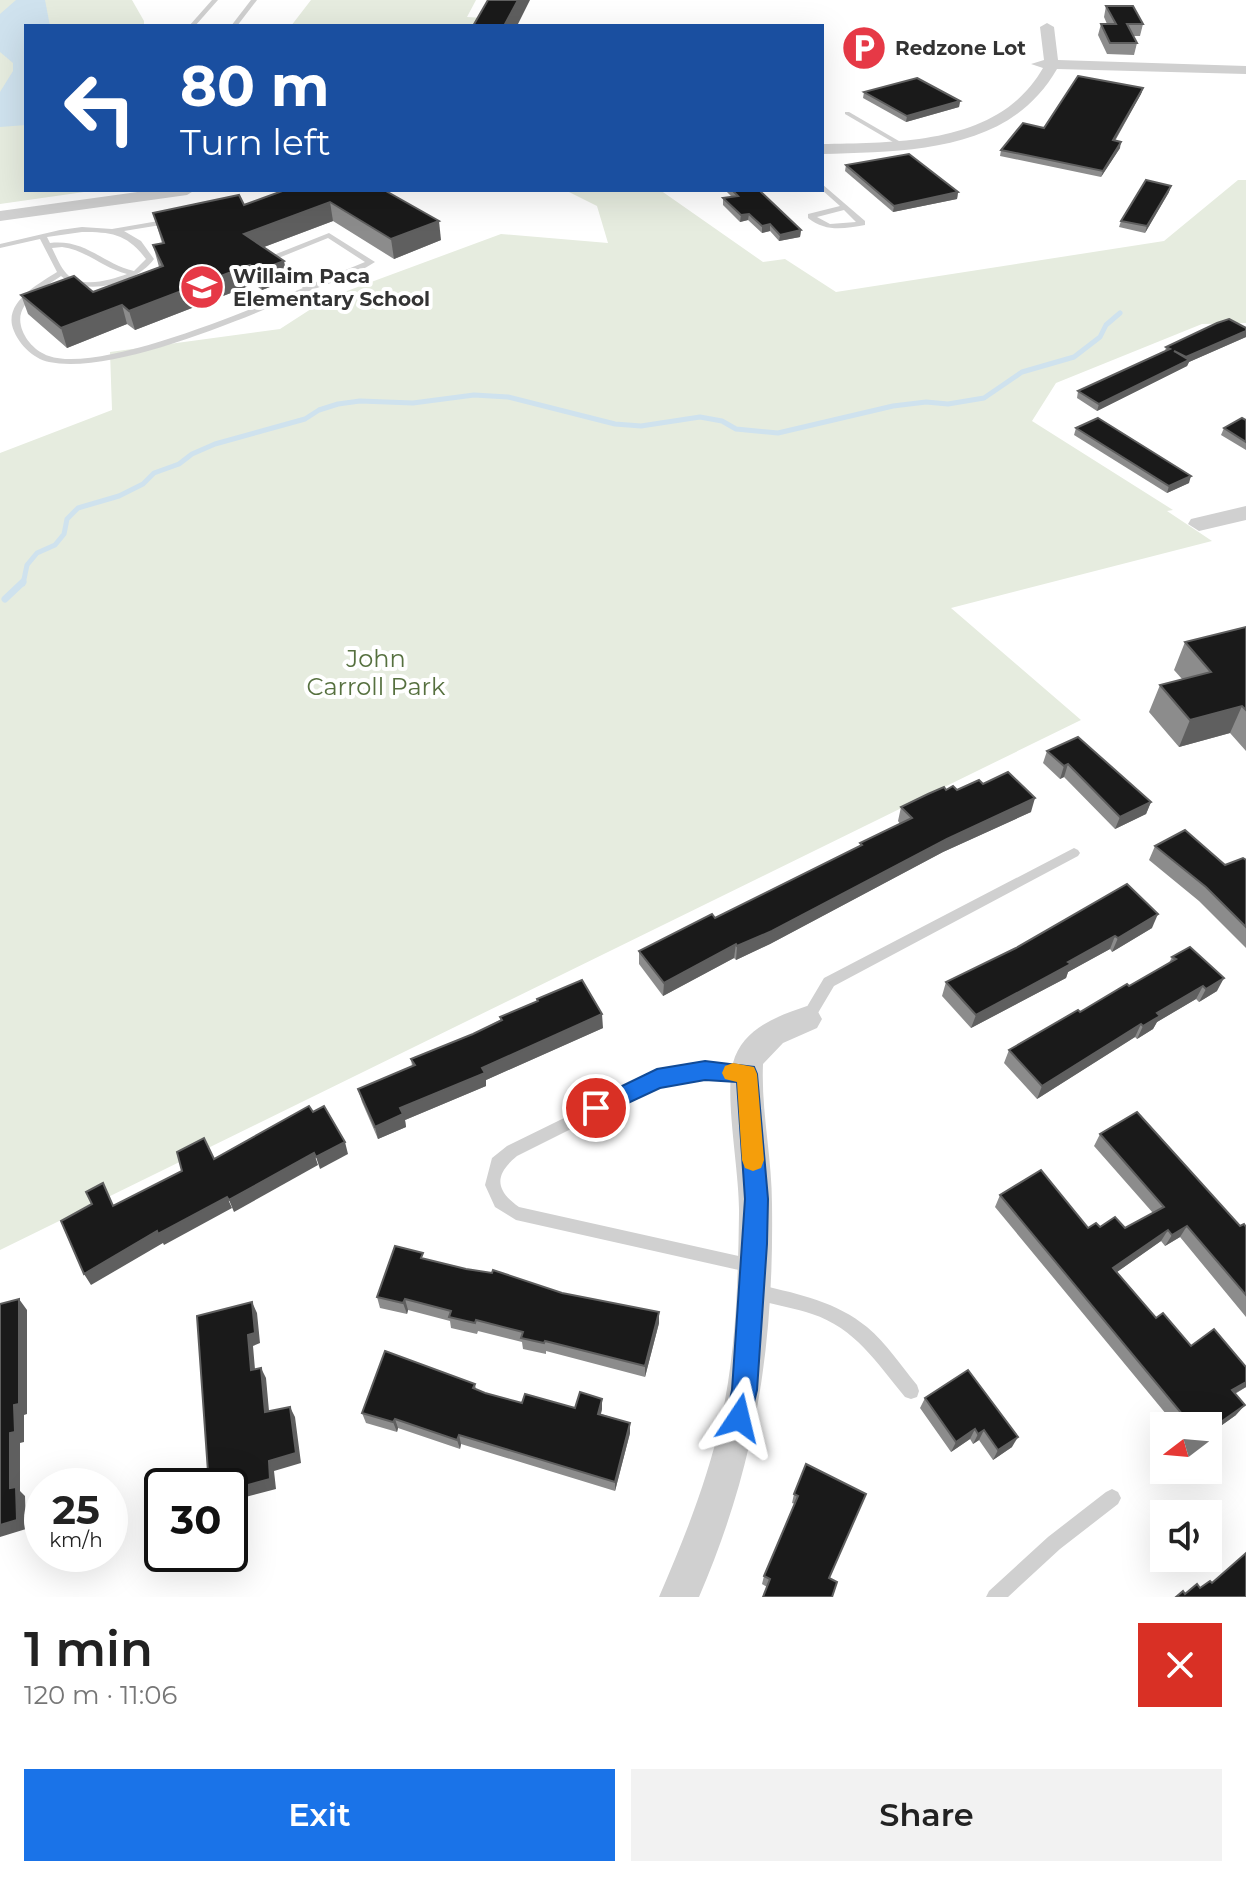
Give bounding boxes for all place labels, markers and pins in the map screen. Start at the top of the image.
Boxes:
parking icon: Redzone Lot [840,24,888,72]
place label: Redzone Lot [895,36,1026,60]
school or university icon: Willaim Paca Elementary School [178,263,226,311]
place label: Willaim Paca Elementary School [233,264,430,311]
pin [562,1074,630,1142]

